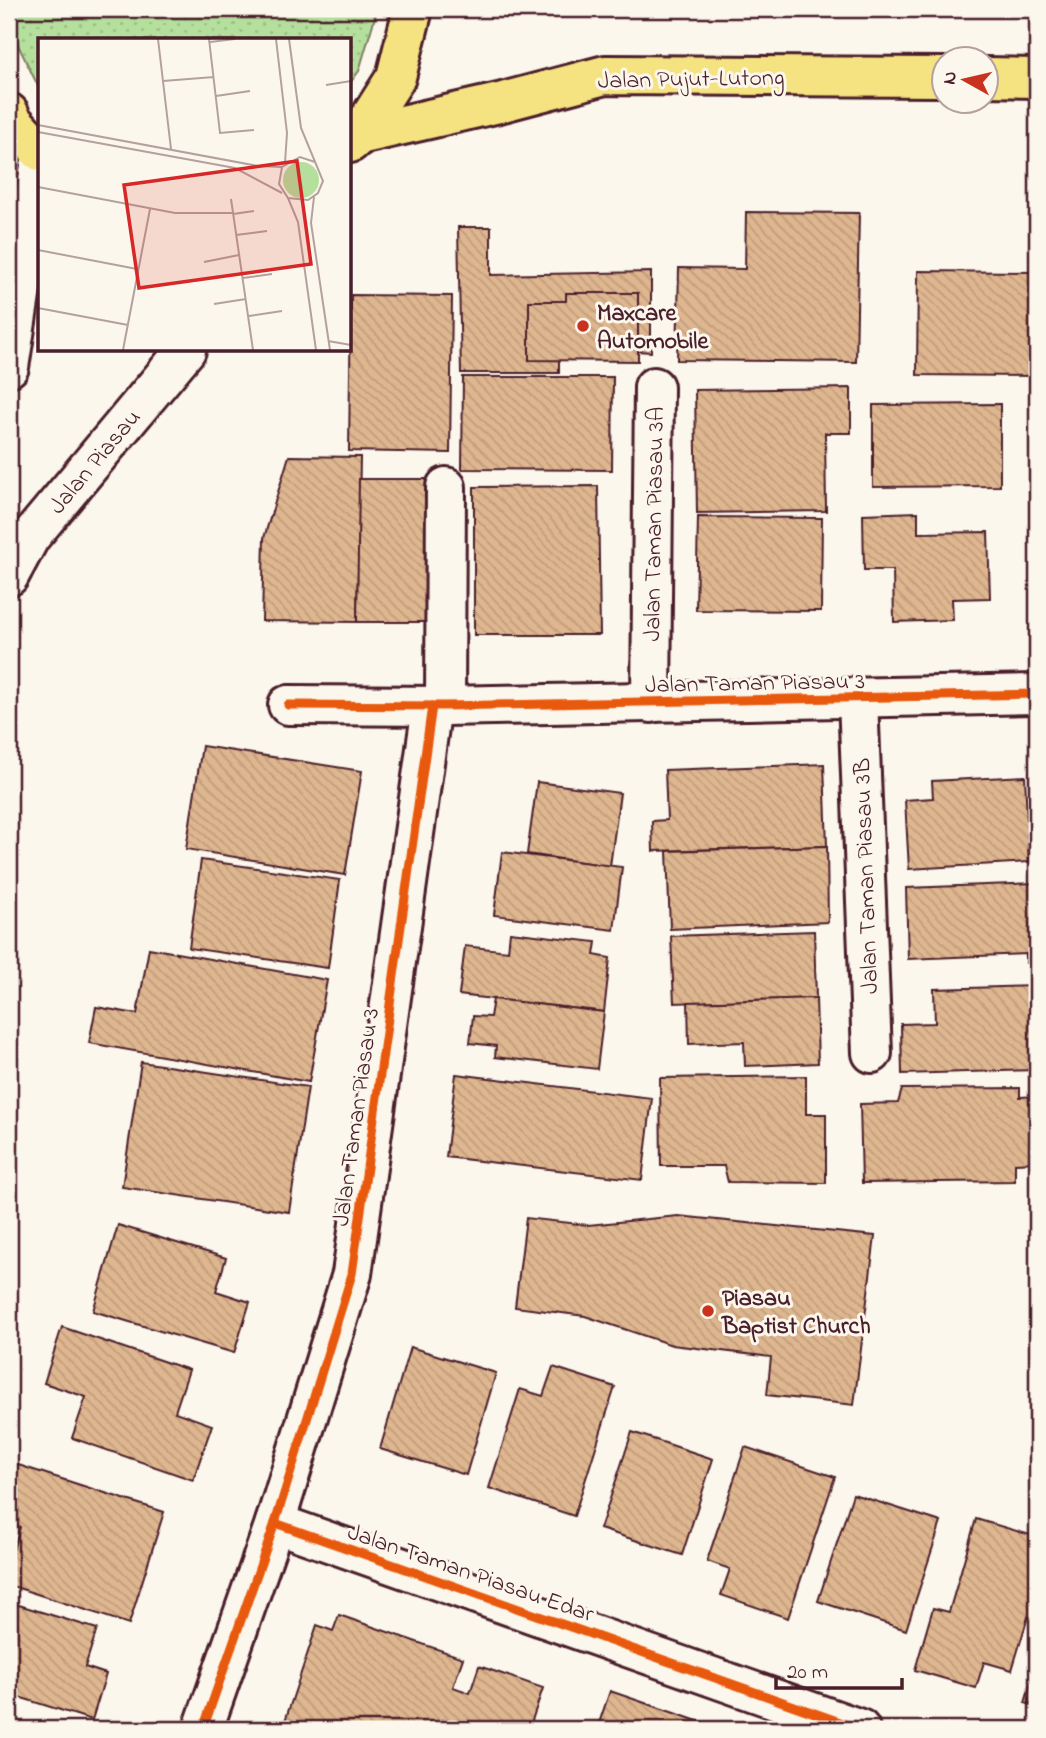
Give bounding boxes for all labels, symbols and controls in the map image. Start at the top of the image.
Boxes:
inset map [38,38,352,352]
north arrow [930,46,1000,116]
street label: Jalan Pujut-Lutong [597,61,785,100]
text: N [936,70,965,86]
place label: Maxcare Automobile [597,297,709,360]
marker: Maxcare Automobile [575,318,591,334]
street label: Jalan Piasau [41,402,150,523]
street label: Jalan Taman Piasau 3A [636,406,675,642]
street label: Jalan Taman Piasau 3 [645,665,865,704]
street label: Jalan Taman Piasau 3B [846,757,889,995]
street label: Jalan Taman Piasau 3 [325,1006,390,1229]
place label: Piasau Baptist Church [721,1282,871,1345]
marker: Piasau Baptist Church [700,1303,716,1319]
street label: Jalan Taman Piasau Edar [342,1516,599,1633]
scale bar [776,1647,902,1691]
text: 20 m [787,1658,828,1688]

